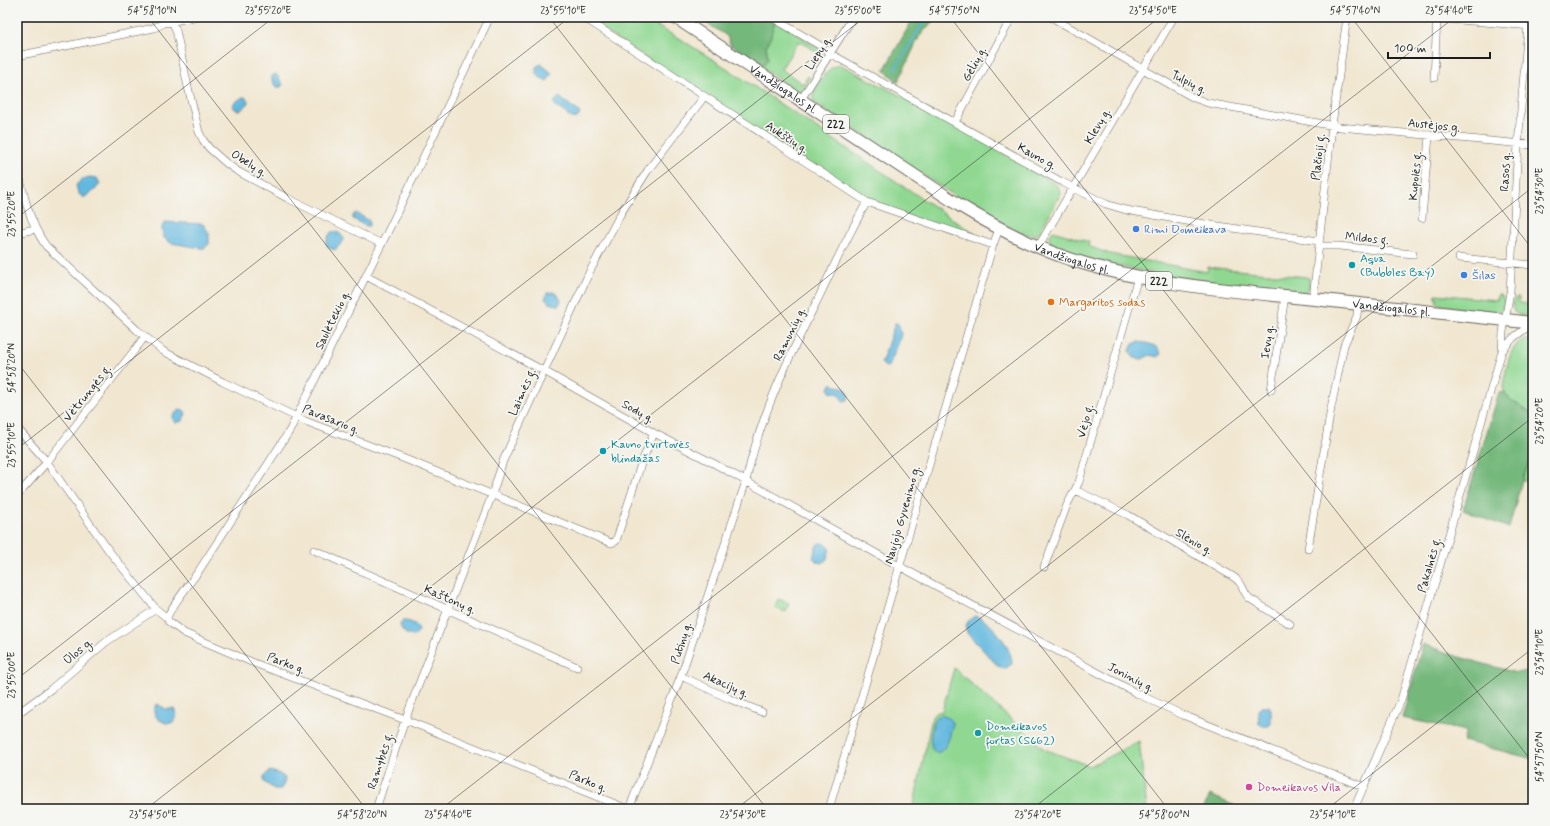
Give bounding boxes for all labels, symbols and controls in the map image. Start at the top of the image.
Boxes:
text: 54°58'10"N [127,4,177,18]
text: 23°55'20"E [245,4,291,18]
text: 23°55'10"E [540,4,586,18]
text: 23°55'00"E [835,4,882,18]
text: 54°57'50"N [929,4,980,18]
text: 23°54'50"E [1129,4,1177,18]
text: 54°57'40"N [1330,4,1381,18]
text: 23°54'40"E [1425,4,1473,18]
street label: Liepų g. [802,34,836,74]
scale bar [1388,34,1490,60]
text: 100 m [1394,41,1426,57]
street label: Gėlių g. [959,44,991,85]
street label: Vandžiogalos pl. [746,61,820,118]
street label: Tulpių g. [1168,67,1209,98]
street label: Klevų g. [1081,106,1115,147]
road number: 222 [823,115,849,133]
street label: Austėjos g. [1407,115,1461,137]
street label: Aukščių g. [762,118,811,158]
street label: Plačioji g. [1308,133,1331,182]
street label: Kauno g. [1014,140,1059,174]
street label: Obelų g. [228,147,269,181]
street label: Kupolės g. [1406,151,1427,201]
street label: Rasos g. [1497,152,1515,192]
text: 23°54'30"E [1533,168,1547,214]
text: 23°55'20"E [5,191,19,237]
place label: Rimi Domeikava [1144,222,1227,238]
marker: Rimi Domeikava [1131,224,1141,234]
street label: Mildos g. [1344,229,1390,250]
street label: Vandžiogalos pl. [1031,239,1111,279]
place label: Aqua (Bubbles Bay) [1360,251,1435,281]
marker: Aqua (Bubbles Bay) [1347,260,1357,270]
place label: Šilas [1472,268,1496,284]
marker: Šilas [1459,270,1469,280]
road number: 222 [1146,272,1172,290]
street label: Saulėtekio g. [312,288,354,353]
place label: Margaritos sodas [1059,295,1146,311]
street label: Vandžiogalos pl. [1351,296,1431,321]
marker: Margaritos sodas [1046,297,1056,307]
street label: Ramunių g. [770,305,810,364]
street label: Ievų g. [1258,324,1278,360]
text: 54°58'20"N [5,343,19,393]
street label: Vėtrungės g. [60,362,116,426]
street label: Laimės g. [505,366,541,419]
street label: Sodų g. [619,397,656,427]
text: 23°54'20"E [1533,397,1547,444]
street label: Pavasario g. [300,401,361,439]
street label: Vėjo g. [1074,403,1099,440]
text: 23°55'10"E [5,422,19,468]
place label: Kauno tvirtovės blindažas [611,437,690,467]
marker: Kauno tvirtovės blindažas [598,446,608,456]
street label: Naujojo Gyvenimo g. [881,464,925,566]
street label: Slėnio g. [1172,525,1215,559]
street label: Pakalnės g. [1414,536,1446,595]
street label: Kaštonų g. [421,581,478,618]
street label: Putinų g. [668,620,696,666]
text: 23°54'10"E [1533,629,1547,675]
street label: Ūlos g. [61,635,97,669]
street label: Parko g. [264,649,307,678]
text: 23°55'00"E [5,651,19,698]
street label: Joninių g. [1105,659,1156,696]
street label: Akacijų g. [700,668,751,702]
place label: Domeikavos fortas (S662) [986,719,1055,750]
marker: Domeikavos fortas (S662) [973,728,983,738]
street label: Ramybės g. [364,731,399,792]
text: 54°57'50"N [1533,731,1547,782]
street label: Parko g. [566,767,609,797]
place label: Domeikavos Vila [1257,780,1341,796]
marker: Domeikavos Vila [1244,782,1254,792]
text: 23°54'50"E [129,808,177,822]
text: 54°58'20"N [337,808,387,822]
text: 23°54'40"E [424,808,472,822]
text: 23°54'30"E [720,808,766,822]
text: 23°54'20"E [1015,808,1062,822]
text: 54°58'00"N [1139,808,1190,822]
text: 23°54'10"E [1310,808,1356,822]

